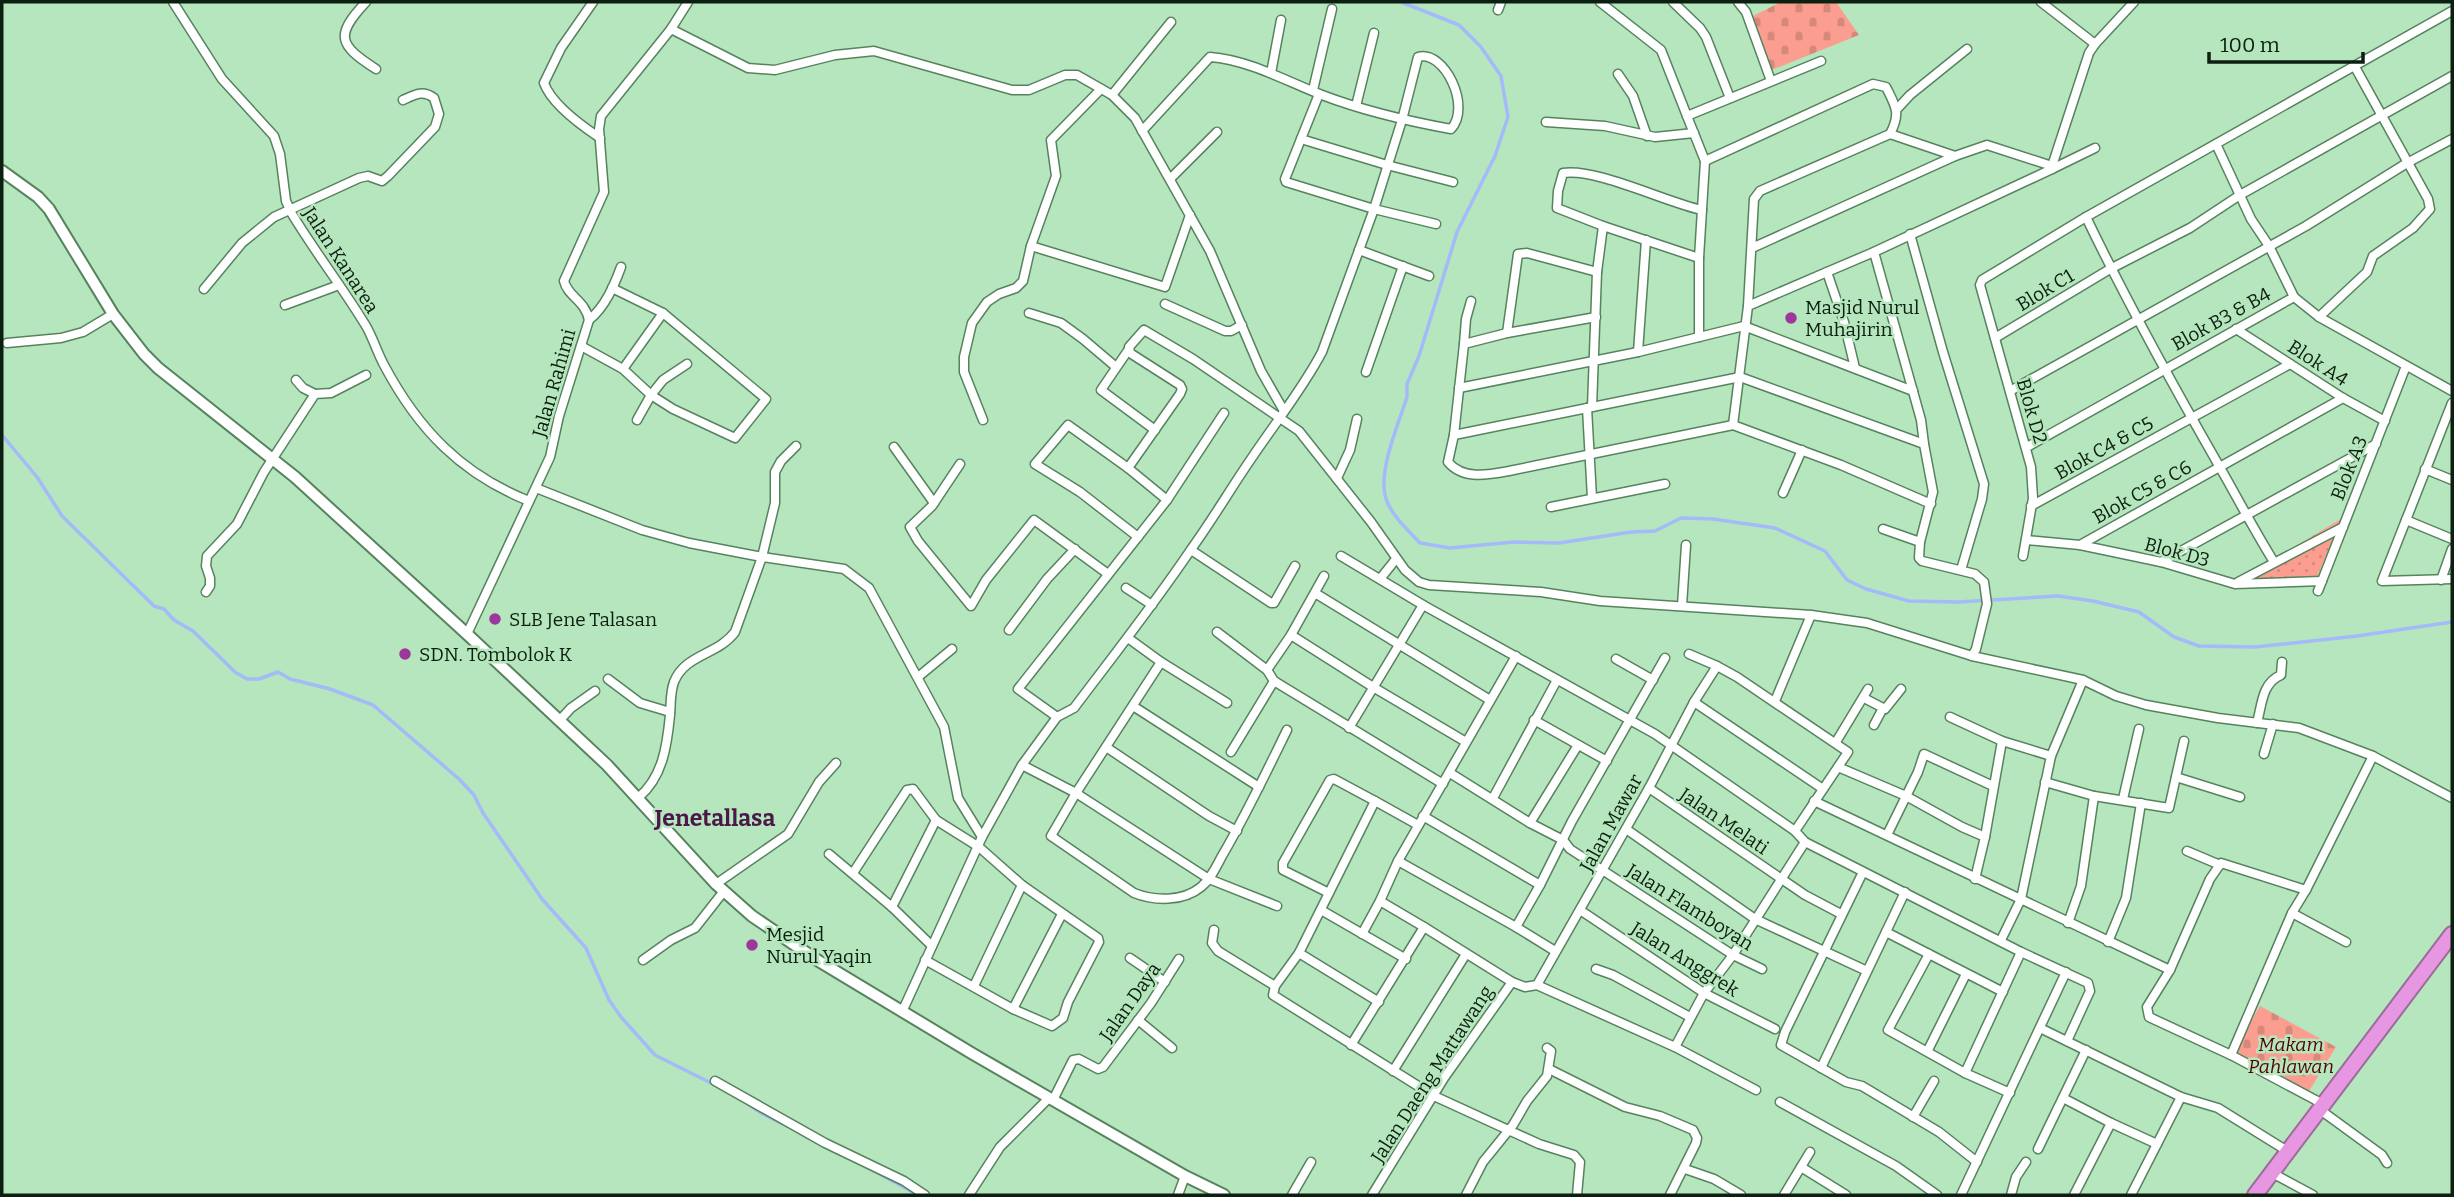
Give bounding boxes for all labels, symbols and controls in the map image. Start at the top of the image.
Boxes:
scale bar [2209,21,2363,65]
text: 100 m [2220,32,2280,58]
street label: Jalan Kanarea [298,202,384,318]
street label: Blok C1 [2012,264,2078,316]
street label: Blok B3 & B4 [2167,282,2275,356]
place label: Masjid Nurul Muhajirin [1805,296,1919,341]
marker: Masjid Nurul Muhajirin [1783,310,1799,326]
street label: Jalan Rahimi [527,326,581,441]
street label: Blok A4 [2283,335,2353,391]
street label: Blok D2 [2012,376,2052,446]
street label: Blok C4 & C5 [2051,411,2157,485]
street label: Blok A3 [2326,433,2372,503]
street label: Blok C5 & C6 [2089,455,2195,529]
street label: Blok D3 [2142,532,2212,572]
place label: SLB Jene Talasan [509,608,657,631]
marker: SLB Jene Talasan [487,611,503,627]
place label: SDN. Tombolok K [419,643,573,666]
marker: SDN. Tombolok K [397,646,413,662]
street label: Jalan Mawar [1574,770,1647,877]
street label: Jalan Melati [1674,782,1773,859]
district label: Jenetallasa [653,804,775,832]
street label: Jalan Flamboyan [1621,858,1758,955]
street label: Jalan Anggrek [1626,916,1743,1001]
place label: Mesjid Nurul Yaqin [766,923,872,968]
marker: Mesjid Nurul Yaqin [744,937,760,953]
street label: Jalan Daya [1094,958,1166,1047]
street label: Jalan Daeng Mattawang [1366,981,1498,1168]
park label: Makam Pahlawan [2248,1033,2334,1078]

